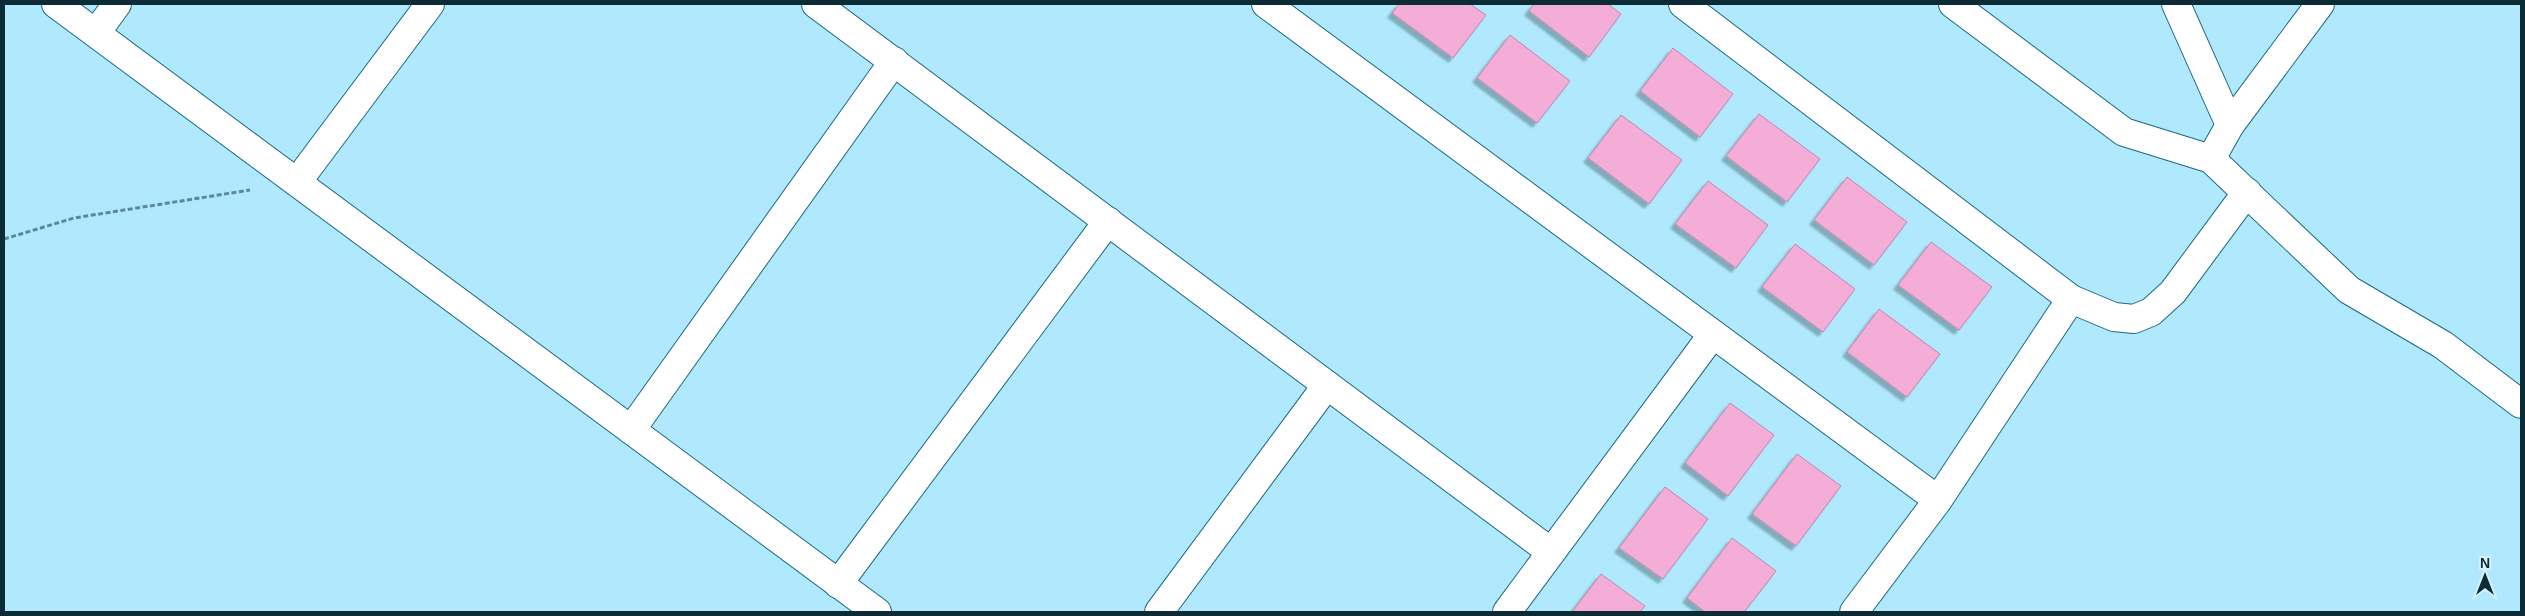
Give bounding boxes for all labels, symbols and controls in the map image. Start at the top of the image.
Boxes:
north arrow [2460,551,2510,601]
text: N [2480,555,2490,571]

